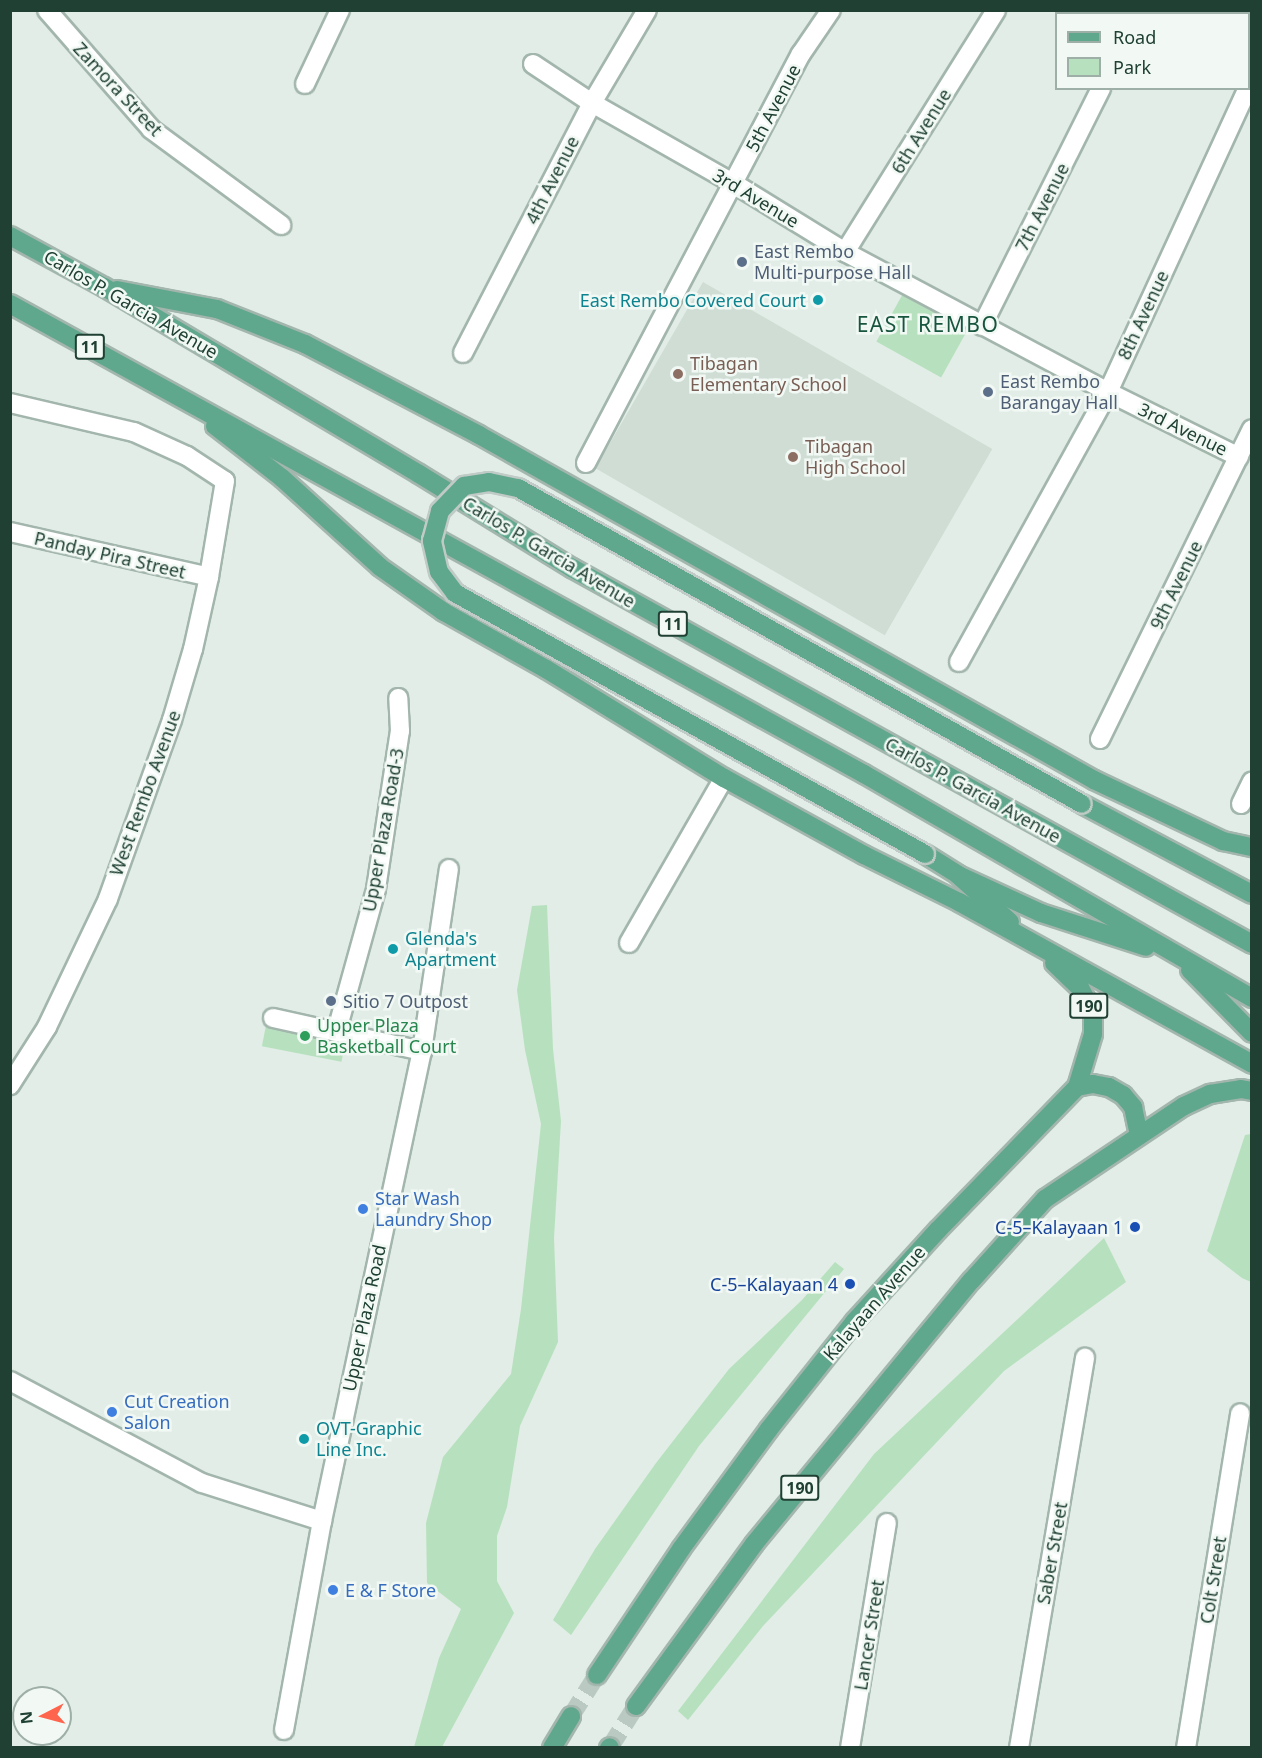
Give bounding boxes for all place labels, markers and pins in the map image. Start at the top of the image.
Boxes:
place label: East Rembo Multi-purpose Hall [754,241,911,284]
marker: East Rembo Multi-purpose Hall [735,255,749,269]
place label: East Rembo Covered Court [580,289,806,311]
marker: East Rembo Covered Court [811,293,825,307]
place label: Tibagan Elementary School [690,353,847,395]
marker: Tibagan Elementary School [671,367,685,381]
place label: East Rembo Barangay Hall [1000,371,1118,413]
marker: East Rembo Barangay Hall [981,385,995,399]
place label: Tibagan High School [805,436,906,478]
marker: Tibagan High School [786,450,800,464]
place label: Glenda's Apartment [405,928,496,970]
marker: Glenda's Apartment [386,942,400,956]
place label: Sitio 7 Outpost [343,990,468,1012]
marker: Sitio 7 Outpost [324,994,338,1008]
place label: Upper Plaza Basketball Court [317,1015,456,1058]
marker: Upper Plaza Basketball Court [298,1029,312,1043]
place label: Star Wash Laundry Shop [375,1188,492,1230]
marker: Star Wash Laundry Shop [356,1202,370,1216]
place label: C-5–Kalayaan 1 [995,1216,1123,1238]
marker: C-5–Kalayaan 1 [1128,1220,1142,1234]
place label: C-5–Kalayaan 4 [710,1273,838,1295]
marker: C-5–Kalayaan 4 [843,1277,857,1291]
place label: Cut Creation Salon [124,1391,230,1434]
marker: Cut Creation Salon [105,1405,119,1419]
place label: OVT-Graphic Line Inc. [316,1418,422,1460]
marker: OVT-Graphic Line Inc. [297,1432,311,1446]
place label: E & F Store [345,1579,436,1601]
marker: E & F Store [326,1583,340,1597]

